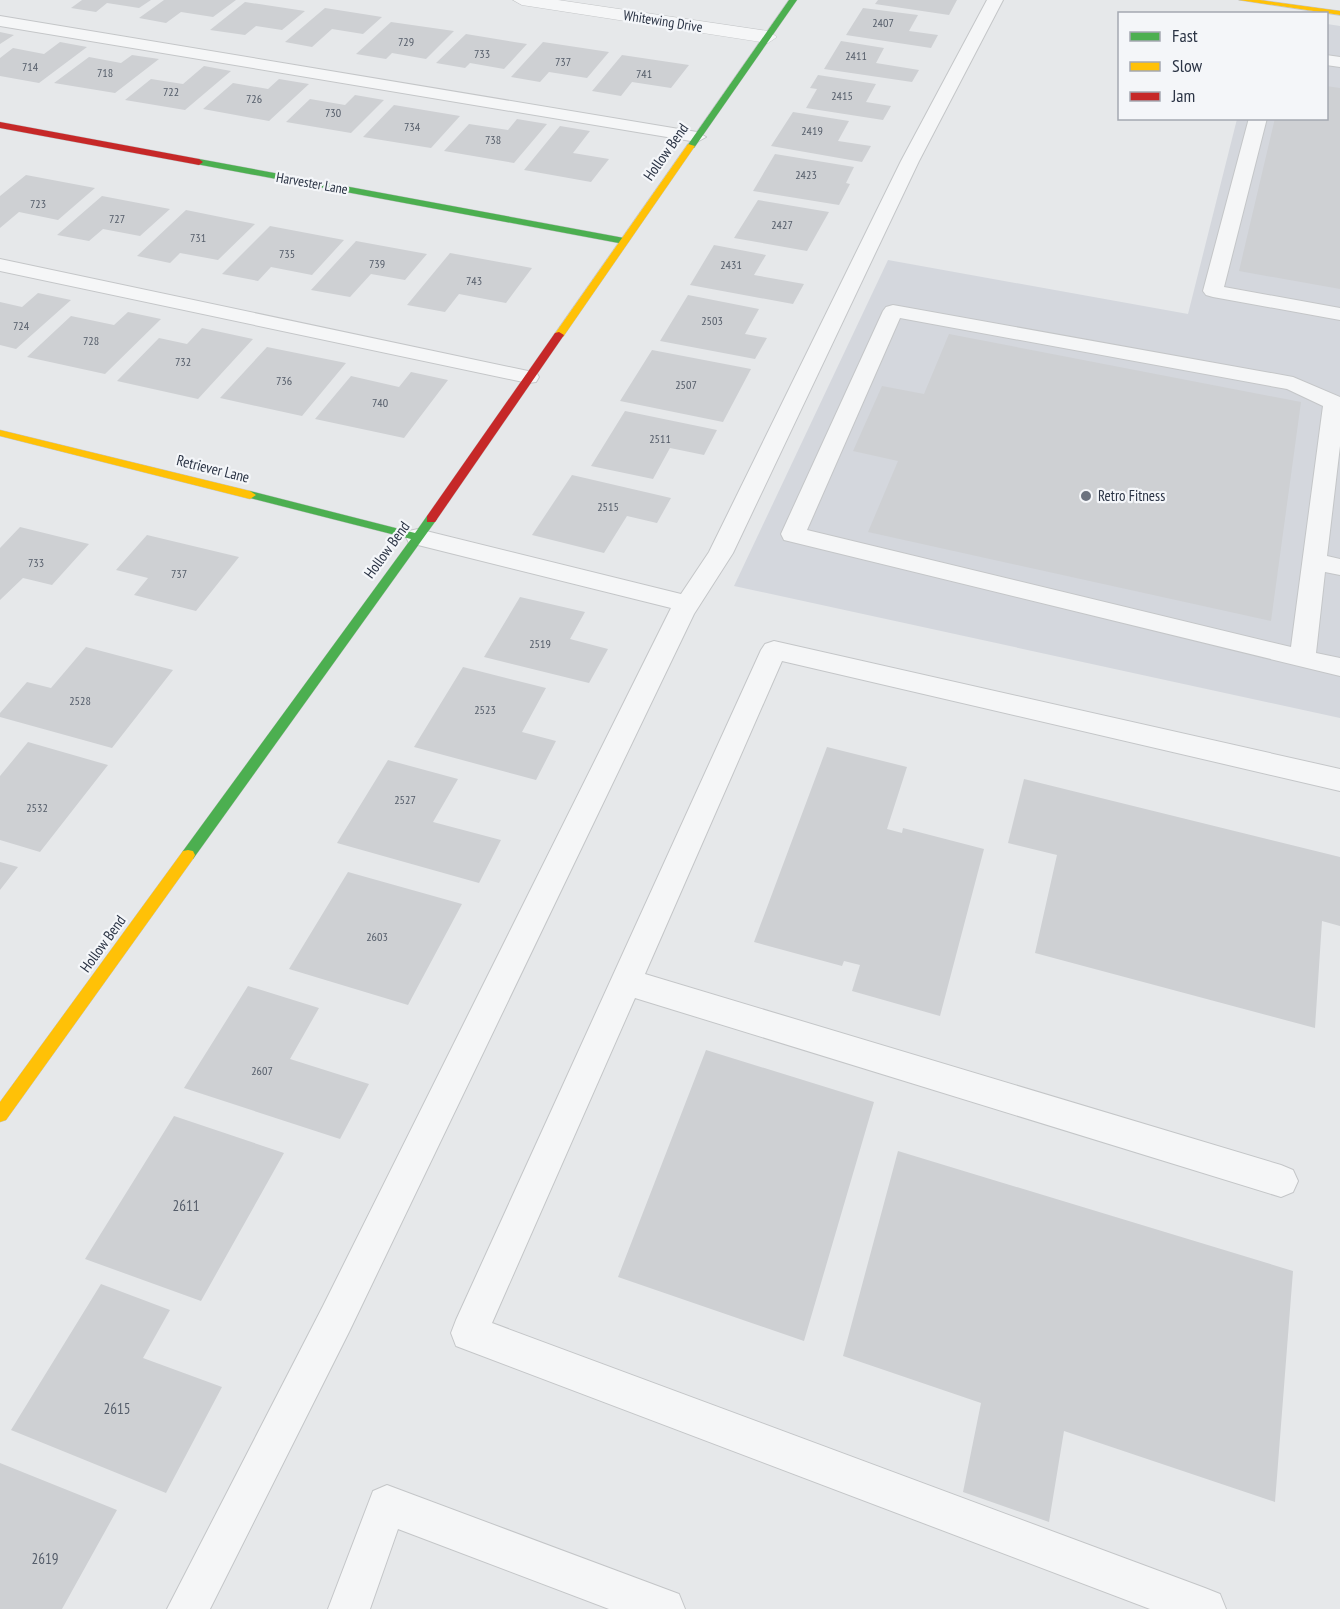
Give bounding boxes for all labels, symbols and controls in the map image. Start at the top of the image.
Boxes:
street label: Whitewing Drive [622,6,704,36]
legend [1118,12,1328,120]
house number: 2407 [872,15,894,30]
text: Fast [1172,24,1198,47]
house number: 729 [398,34,414,49]
house number: 733 [474,46,490,61]
house number: 2411 [845,48,867,63]
house number: 737 [555,54,571,69]
text: Slow [1172,54,1203,77]
house number: 714 [22,59,39,74]
house number: 718 [97,65,113,80]
house number: 741 [636,66,652,81]
house number: 722 [163,84,179,99]
text: Jam [1171,84,1195,107]
house number: 2415 [831,88,853,103]
house number: 726 [246,91,262,106]
house number: 730 [325,105,341,120]
house number: 734 [404,119,421,134]
street label: Hollow Bend [639,119,692,184]
house number: 2419 [801,123,823,138]
house number: 738 [485,132,501,147]
house number: 2423 [795,167,817,182]
street label: Harvester Lane [275,168,349,198]
house number: 723 [30,196,46,211]
house number: 727 [109,211,125,226]
house number: 2427 [771,217,793,232]
house number: 731 [190,230,206,245]
house number: 735 [279,246,295,261]
house number: 739 [369,256,385,271]
house number: 2431 [720,257,742,272]
house number: 743 [466,273,482,288]
house number: 2503 [701,313,723,328]
house number: 724 [13,318,30,333]
house number: 728 [83,333,99,348]
house number: 732 [175,354,191,369]
house number: 736 [276,373,292,388]
house number: 2507 [675,377,697,392]
house number: 740 [372,395,388,410]
house number: 2511 [649,431,671,446]
street label: Retriever Lane [175,450,251,487]
place label: Retro Fitness [1098,486,1165,505]
marker: Retro Fitness [1079,489,1093,503]
house number: 2515 [597,499,619,514]
street label: Hollow Bend [360,517,414,582]
house number: 733 [28,555,44,570]
house number: 737 [171,566,187,581]
house number: 2519 [529,636,551,651]
house number: 2528 [69,693,91,708]
house number: 2523 [474,702,496,717]
house number: 2527 [394,792,416,807]
house number: 2532 [26,800,48,815]
street label: Hollow Bend [76,911,130,976]
house number: 2603 [366,929,388,944]
house number: 2607 [251,1063,273,1078]
house number: 2611 [172,1196,200,1215]
house number: 2615 [103,1399,131,1418]
house number: 2619 [31,1549,59,1568]

